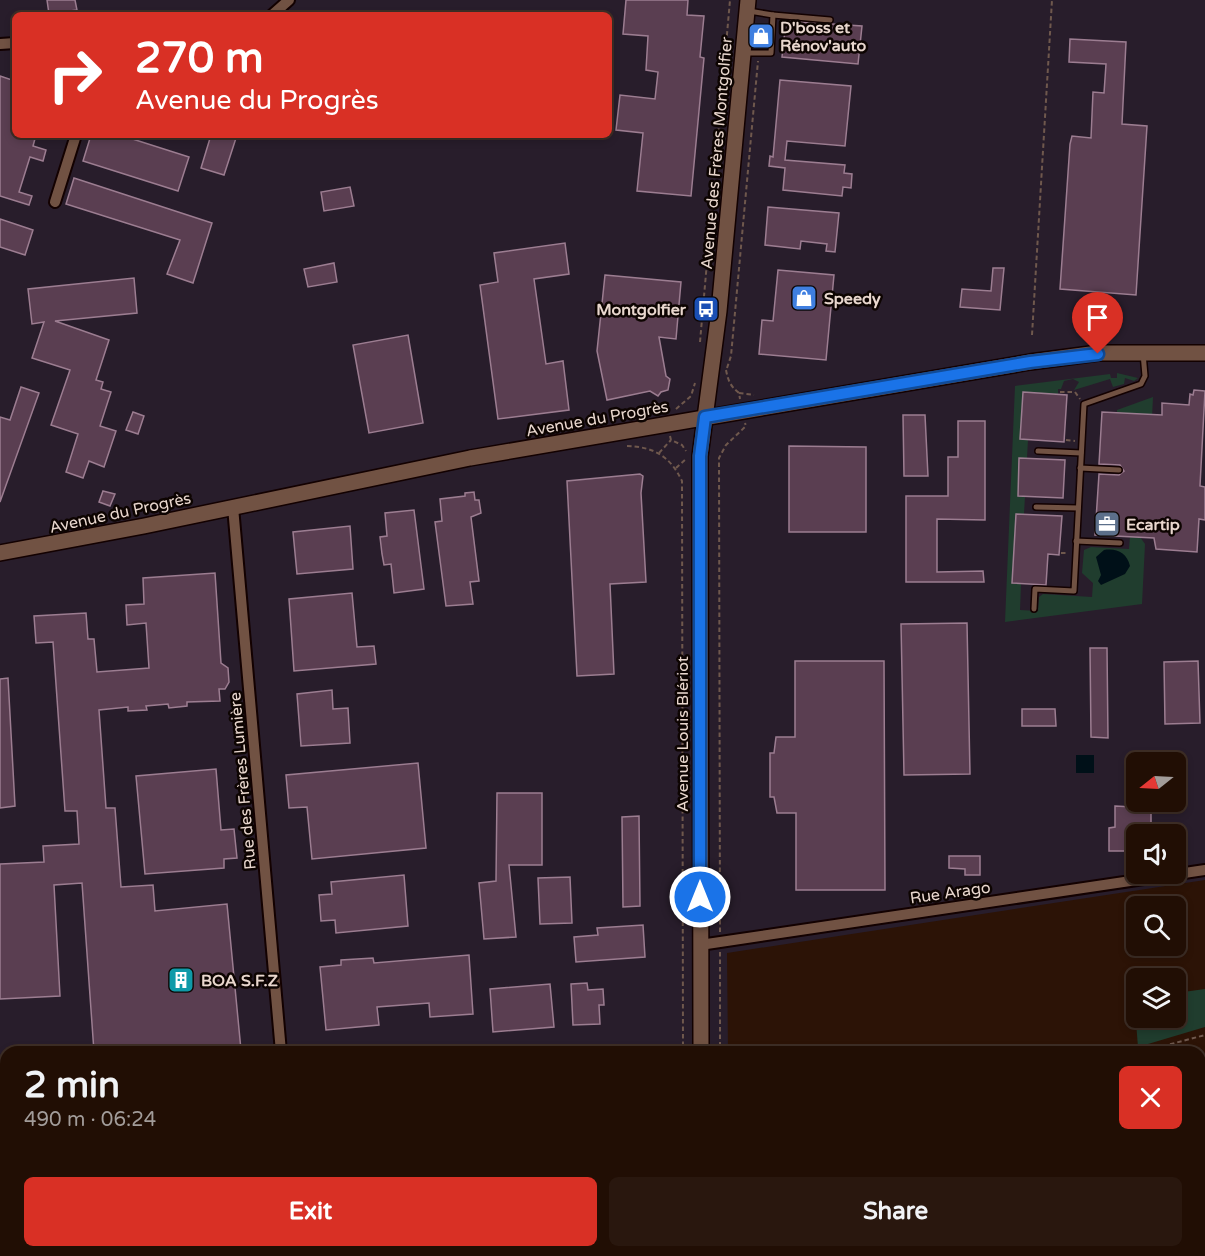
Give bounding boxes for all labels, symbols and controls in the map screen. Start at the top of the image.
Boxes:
place label: D'boss et Rénov'auto [780,18,867,56]
shop icon: D'boss et Rénov'auto [746,21,776,51]
text: 270 m [135,33,264,84]
street label: Avenue des Frères Montgolfier [697,35,737,270]
icon: right [36,36,114,114]
text: Avenue du Progrès [135,84,379,117]
shop icon: Speedy [789,283,819,313]
place label: Speedy [824,289,881,309]
pin [1072,292,1123,354]
bus stop icon: Montgolfier [691,294,721,324]
place label: Montgolfier [596,300,687,320]
icon: arrive [1081,301,1114,334]
street label: Avenue du Progrès [524,397,670,441]
street label: Avenue du Progrès [48,488,193,538]
office icon: Ecartip [1092,509,1122,539]
place label: Ecartip [1126,515,1180,535]
street label: Avenue Louis Blériot [673,656,693,812]
street label: Rue des Frères Lumière [225,691,261,870]
north arrow [1126,752,1186,812]
map controls [1126,752,1186,1028]
button: sound [1126,824,1186,884]
position arrow [668,865,732,929]
street label: Rue Arago [909,877,992,909]
button: search [1126,896,1186,956]
building icon: BOA S.F.Z [166,965,196,995]
button: layers [1126,968,1186,1028]
place label: BOA S.F.Z [201,971,278,991]
text: 2 min [24,1064,120,1107]
button: close [1119,1066,1182,1129]
text: 490 m · 06:24 [24,1108,156,1132]
button: Exit [24,1177,597,1246]
button: Share [609,1177,1182,1246]

